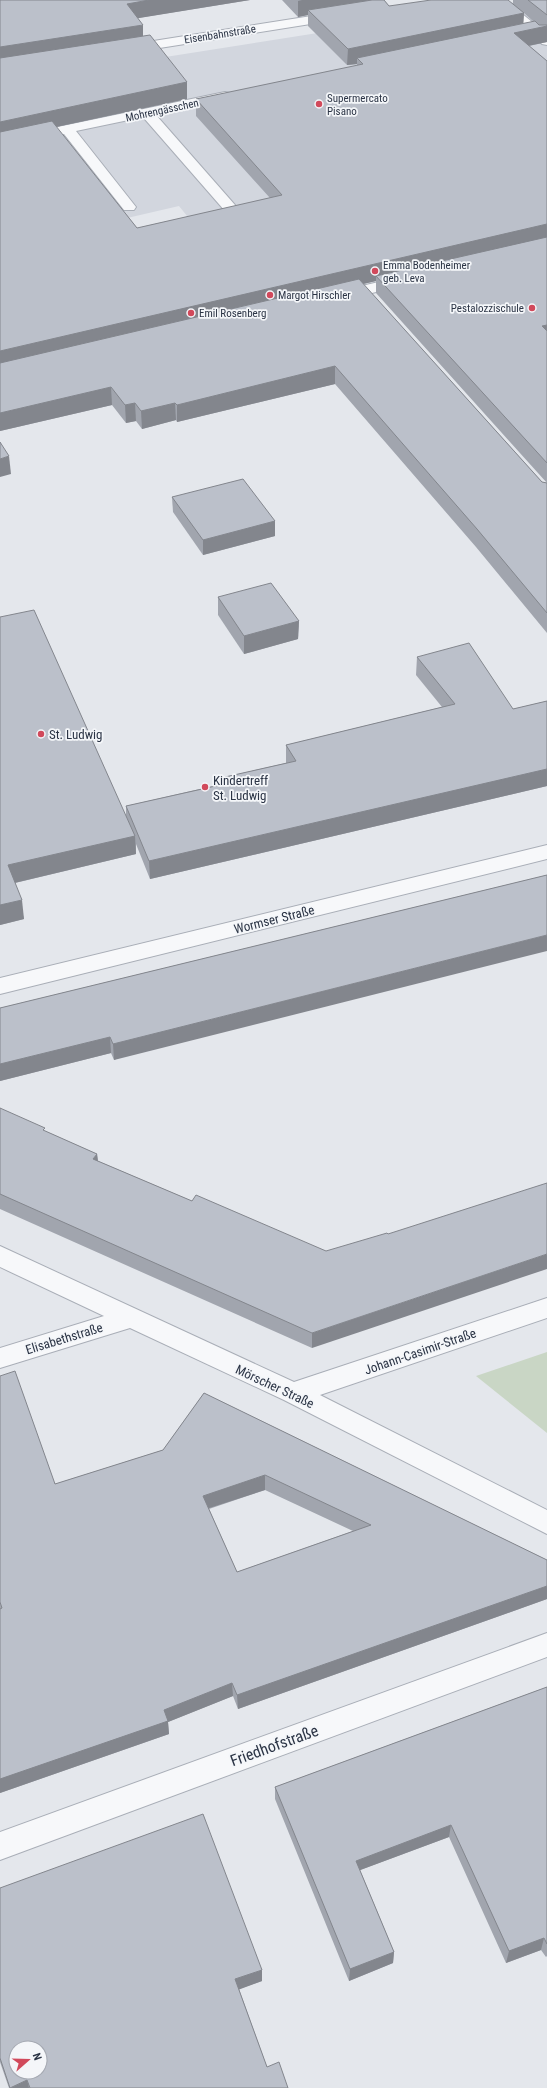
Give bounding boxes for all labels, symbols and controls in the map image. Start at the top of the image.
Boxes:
street label: Eisenbahnstraße [183,22,257,47]
place label: Supermercato Pisano [327,92,388,118]
street label: Mohrengässchen [124,96,200,125]
marker: Supermercato Pisano [314,99,324,109]
place label: Emma Bodenheimer geb. Leva [383,259,471,285]
marker: Emma Bodenheimer geb. Leva [370,266,380,276]
place label: Margot Hirschler [278,289,351,302]
marker: Margot Hirschler [265,290,275,300]
place label: Pestalozzischule [451,302,524,315]
marker: Pestalozzischule [527,303,537,313]
place label: Emil Rosenberg [199,307,266,320]
marker: Emil Rosenberg [186,308,196,318]
place label: St. Ludwig [49,727,102,742]
marker: St. Ludwig [36,729,46,739]
place label: Kindertreff St. Ludwig [213,773,268,803]
marker: Kindertreff St. Ludwig [200,782,210,792]
street label: Wormser Straße [232,902,316,937]
street label: Elisabethstraße [24,1320,105,1357]
street label: Johann-Casimir-Straße [362,1325,478,1378]
street label: Mörscher Straße [233,1362,316,1411]
street label: Friedhofstraße [228,1721,321,1770]
north arrow [8,2040,48,2080]
text: N [30,2051,44,2062]

